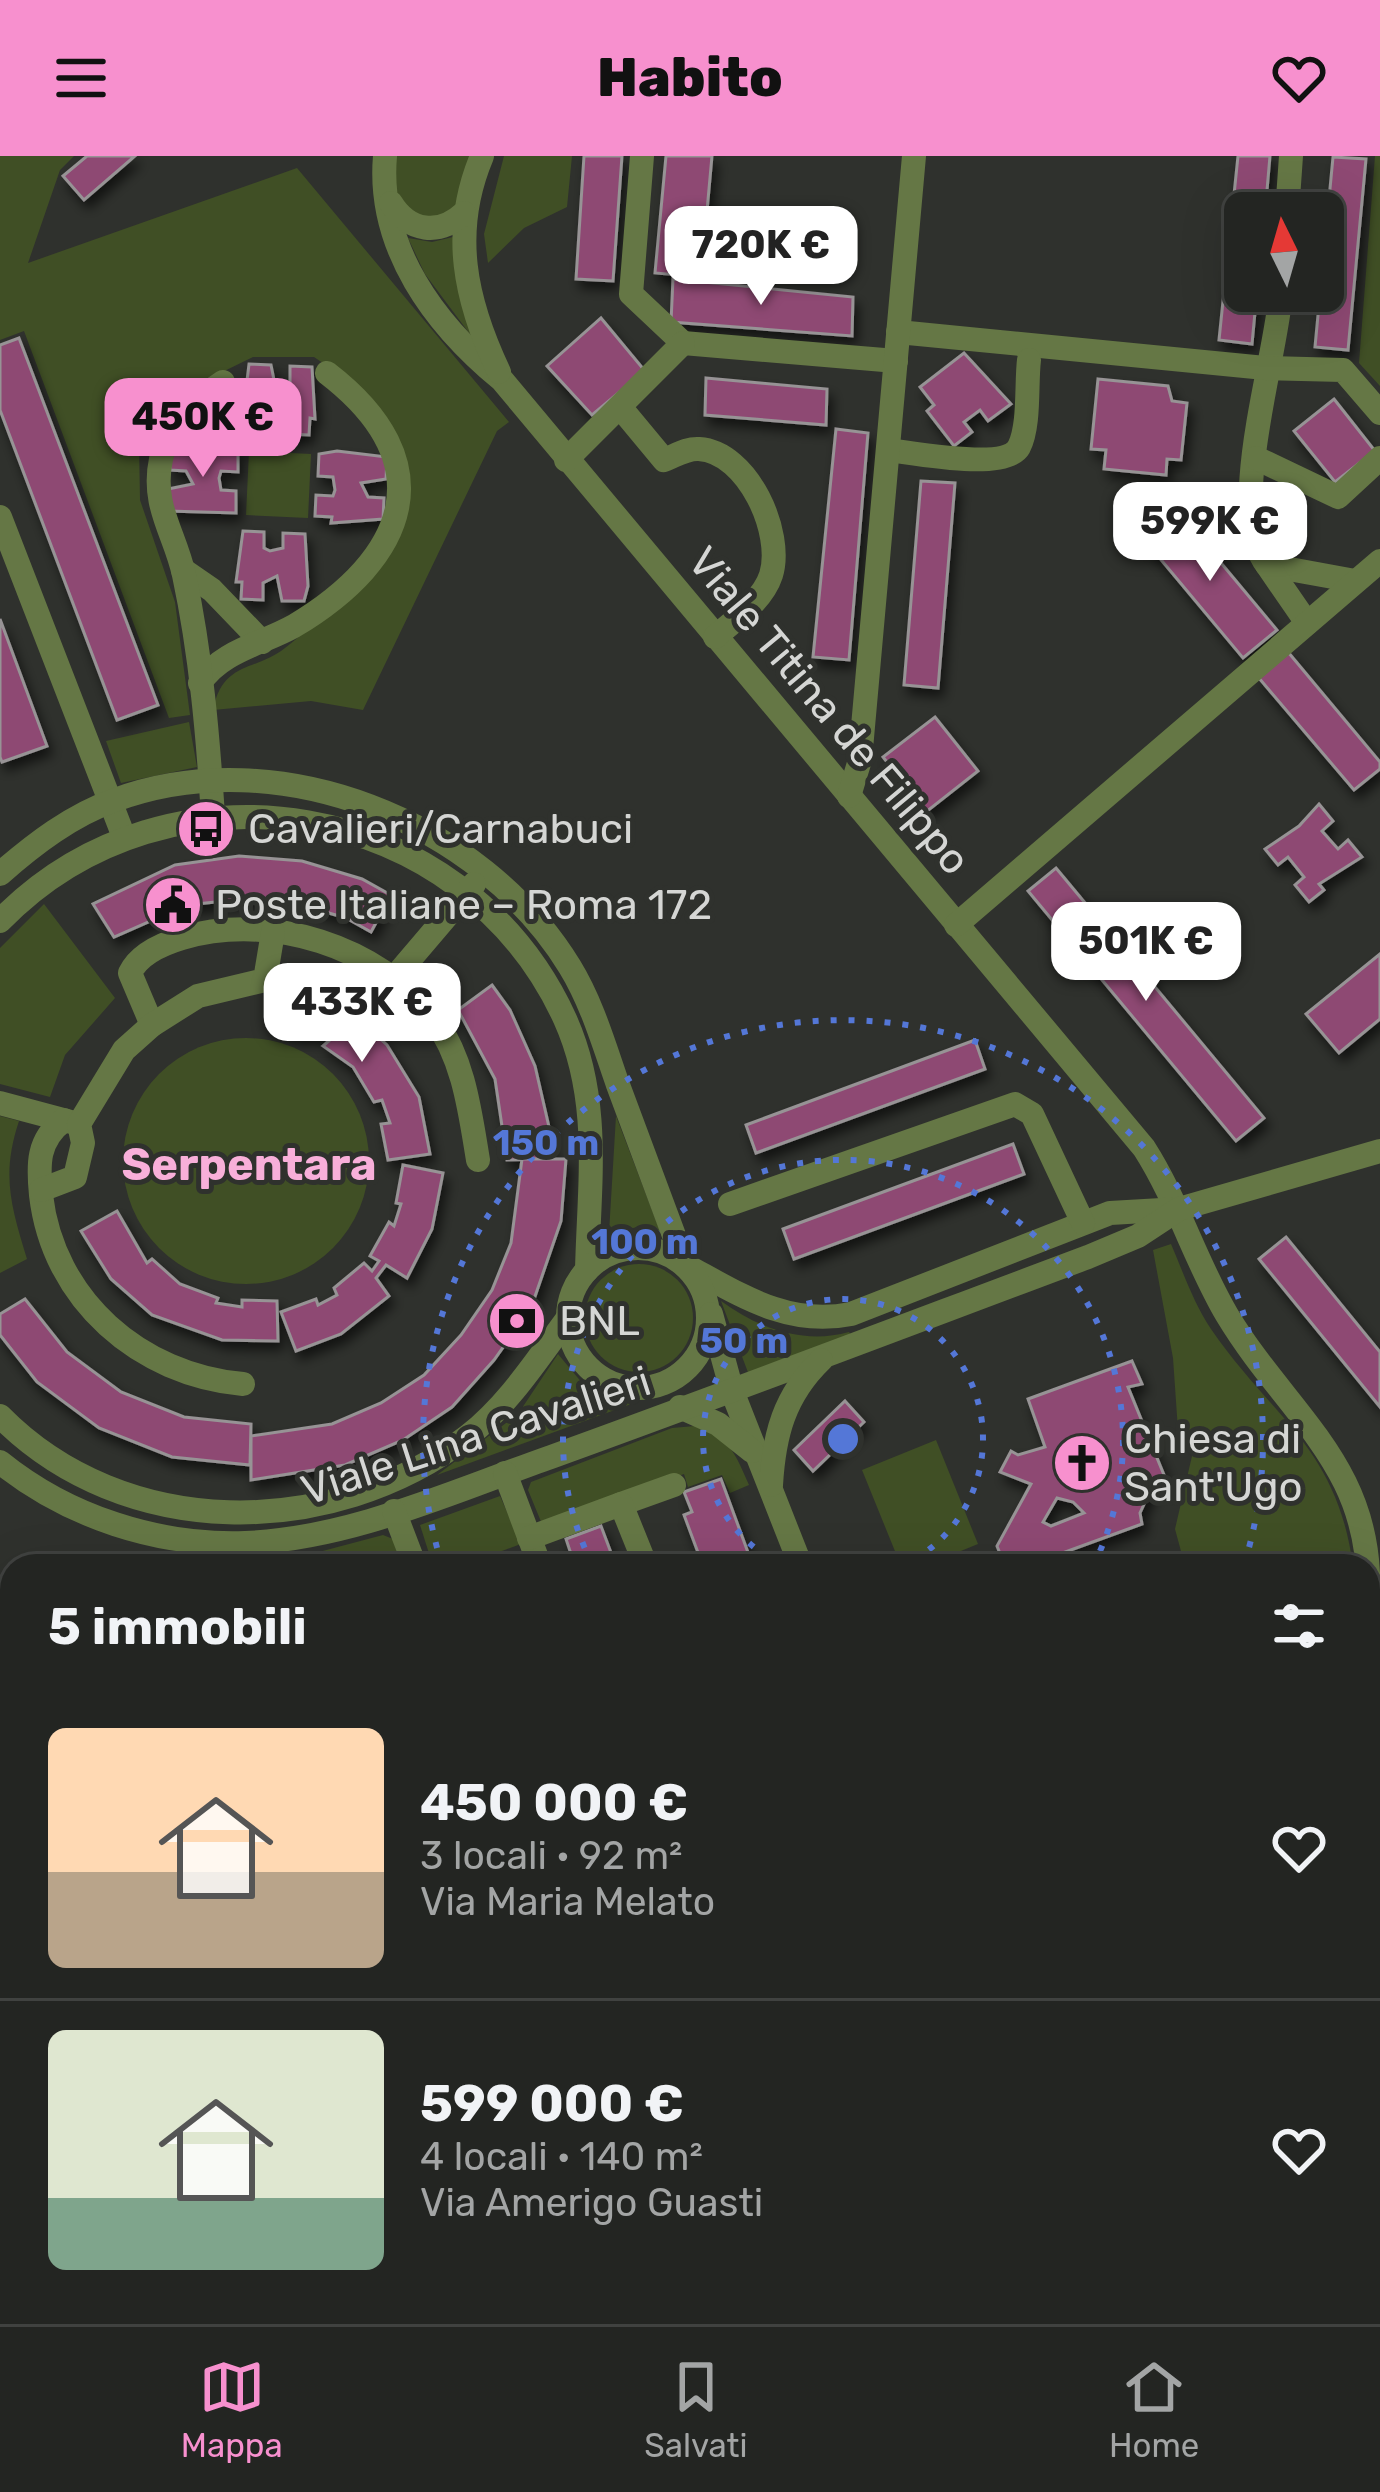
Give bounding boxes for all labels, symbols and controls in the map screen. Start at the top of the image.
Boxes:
icon: menu [48,45,114,111]
icon: heart [1266,45,1332,111]
text: Habito [597,46,783,110]
north arrow [1224,192,1344,312]
map controls [1224,192,1344,312]
pin: 720K € [663,206,859,308]
text: 720K € [692,222,830,268]
pin: 450K € [105,378,301,480]
text: 450K € [132,394,274,440]
pin: 599K € [1112,482,1308,584]
text: 599K € [1140,498,1280,544]
street label: Viale Titina de Filippo [678,537,980,885]
bus stop icon: Cavalieri/Carnabuci [175,798,237,860]
place label: Cavalieri/Carnabuci [248,804,633,854]
public building icon: Poste Italiane – Roma 172 [142,874,204,936]
place label: Poste Italiane – Roma 172 [215,880,712,930]
pin: 501K € [1048,902,1244,1004]
text: 501K € [1078,918,1214,964]
pin: 433K € [264,963,460,1065]
text: 433K € [291,979,433,1025]
text: 150 m [493,1121,599,1164]
district label: Serpentara [122,1138,376,1191]
text: 100 m [591,1220,699,1263]
bank icon: BNL [486,1290,548,1352]
place label: BNL [559,1296,640,1346]
text: 50 m [700,1319,788,1362]
street label: Viale Lina Cavalieri [295,1356,657,1516]
place label: Chiesa di Sant'Ugo [1124,1414,1303,1512]
centre of rings [822,1418,864,1460]
church icon: Chiesa di Sant'Ugo [1051,1432,1113,1494]
icon: filters [1266,1593,1332,1659]
text: 5 immobili [48,1596,307,1657]
text: 450 000 € [420,1772,688,1833]
icon: home [144,1776,288,1920]
icon: heart [1266,1815,1332,1881]
text: 3 locali · 92 m² [420,1833,682,1879]
text: Via Maria Melato [420,1879,715,1925]
text: 599 000 € [420,2073,684,2134]
icon: home [144,2078,288,2222]
icon: heart [1266,2117,1332,2183]
text: 4 locali · 140 m² [420,2134,703,2180]
text: Via Amerigo Guasti [420,2180,763,2226]
tab: Mappa [181,2354,283,2465]
tab: Salvati [644,2354,747,2465]
tab: Home [1109,2354,1199,2465]

